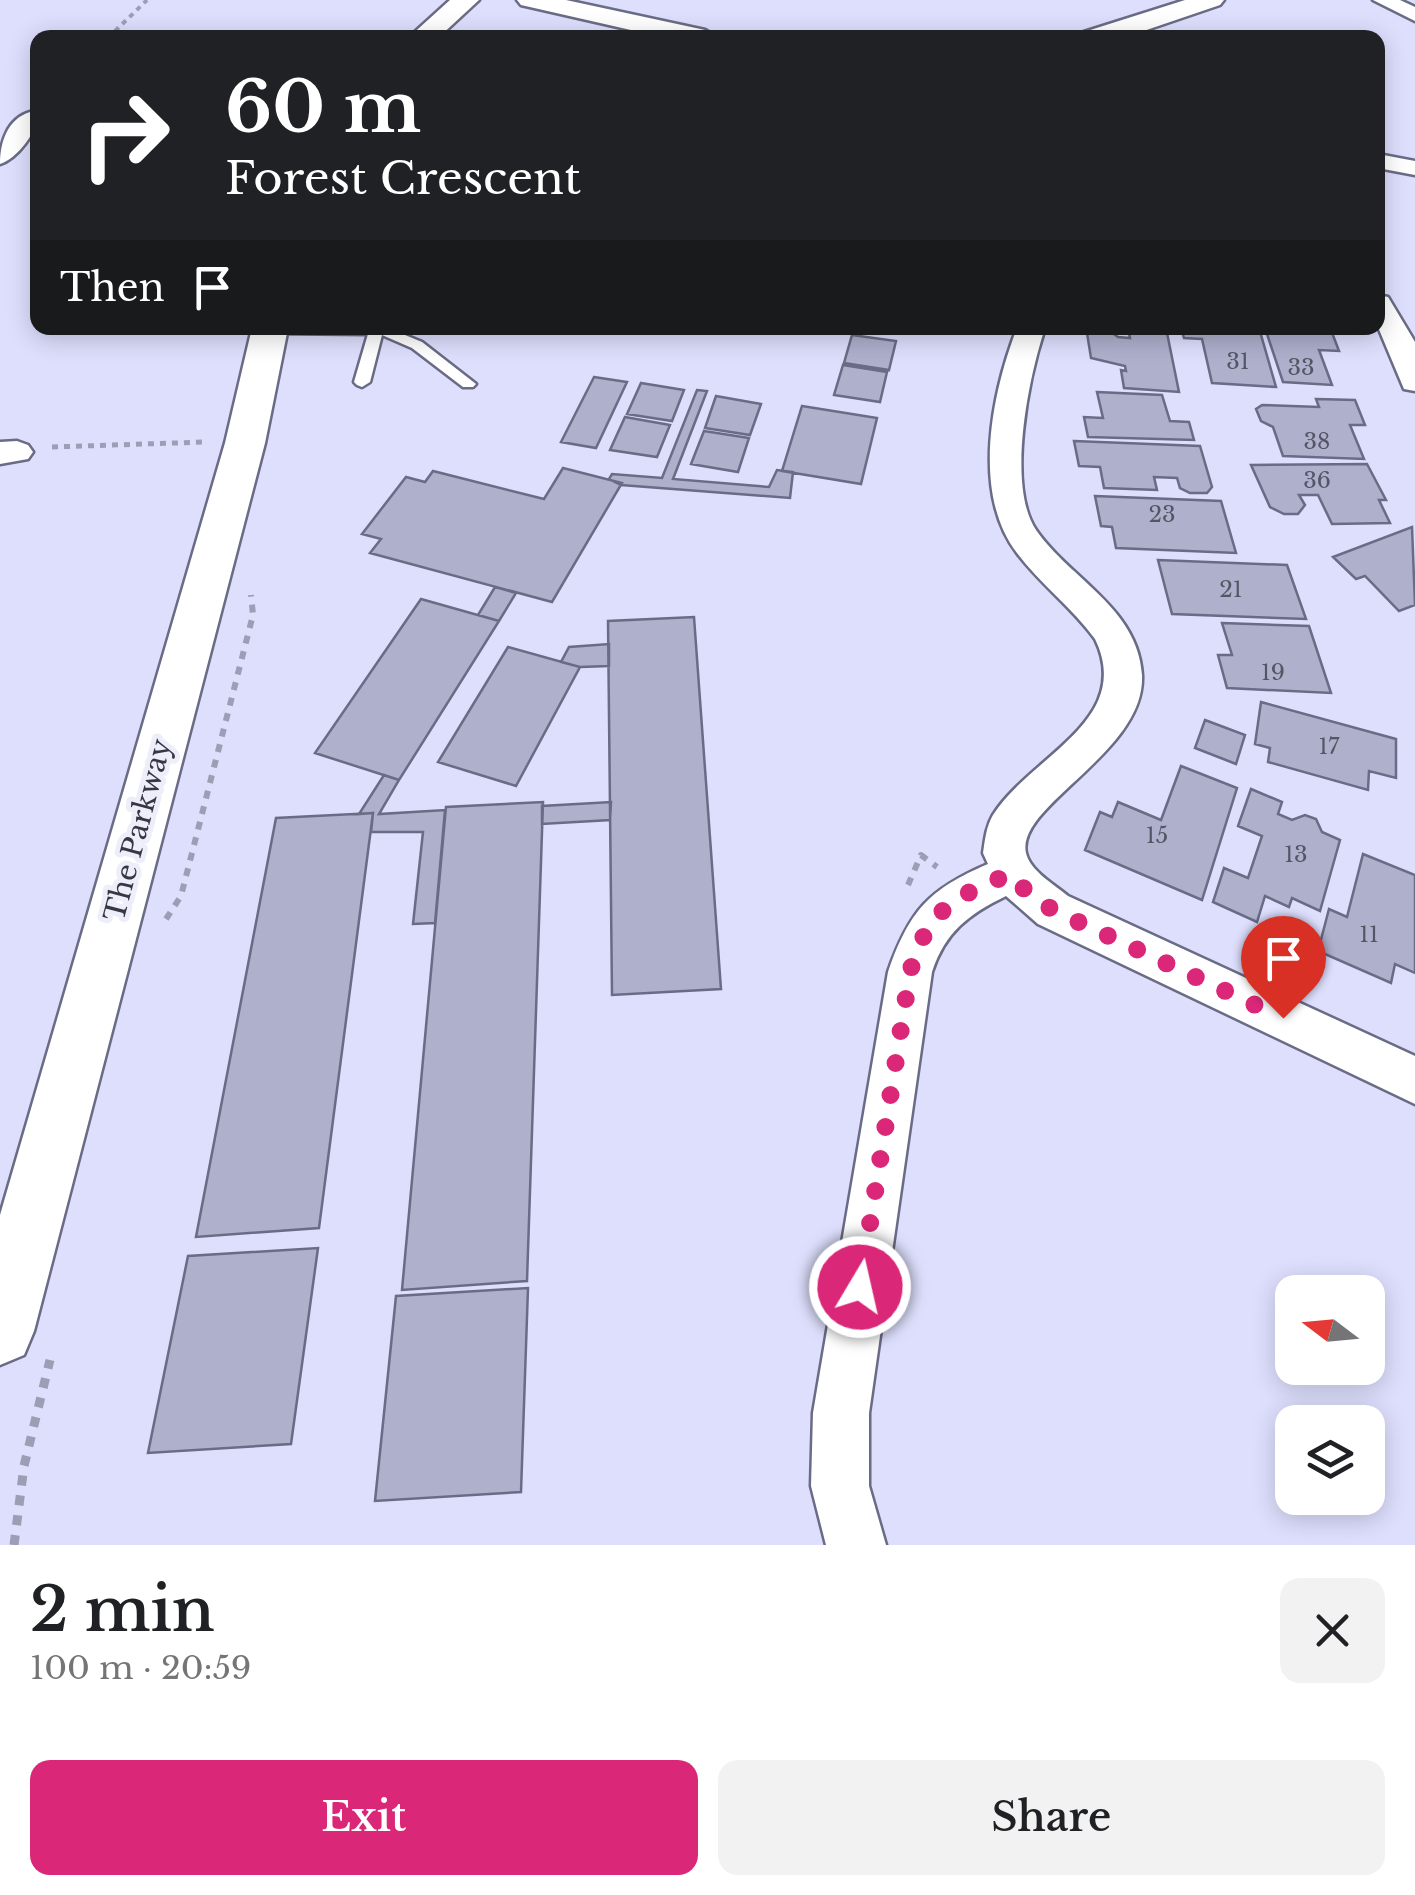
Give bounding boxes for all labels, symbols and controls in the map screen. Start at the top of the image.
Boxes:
text: 60 m [225,64,421,151]
icon: right [60,70,190,200]
text: Forest Crescent [225,150,581,206]
icon: arrive [185,260,240,315]
text: Then [60,264,165,311]
house number: 31 [1226,348,1250,375]
house number: 33 [1287,354,1315,381]
house number: 38 [1304,428,1330,455]
house number: 36 [1303,467,1331,494]
house number: 23 [1148,501,1176,528]
house number: 21 [1219,576,1243,603]
house number: 19 [1261,659,1285,686]
house number: 17 [1319,733,1340,760]
street label: The Parkway [97,735,179,925]
house number: 15 [1146,822,1168,849]
house number: 13 [1284,841,1308,868]
pin [1241,916,1326,1019]
house number: 11 [1359,921,1379,948]
icon: arrive [1256,931,1311,986]
position arrow [808,1235,912,1339]
north arrow [1275,1275,1385,1385]
map controls [1275,1275,1385,1515]
button: layers [1275,1405,1385,1515]
text: 2 min [30,1573,215,1647]
button: close [1280,1578,1385,1683]
text: 100 m · 20:59 [30,1648,251,1688]
button: Exit [30,1760,698,1875]
button: Share [718,1760,1385,1875]

